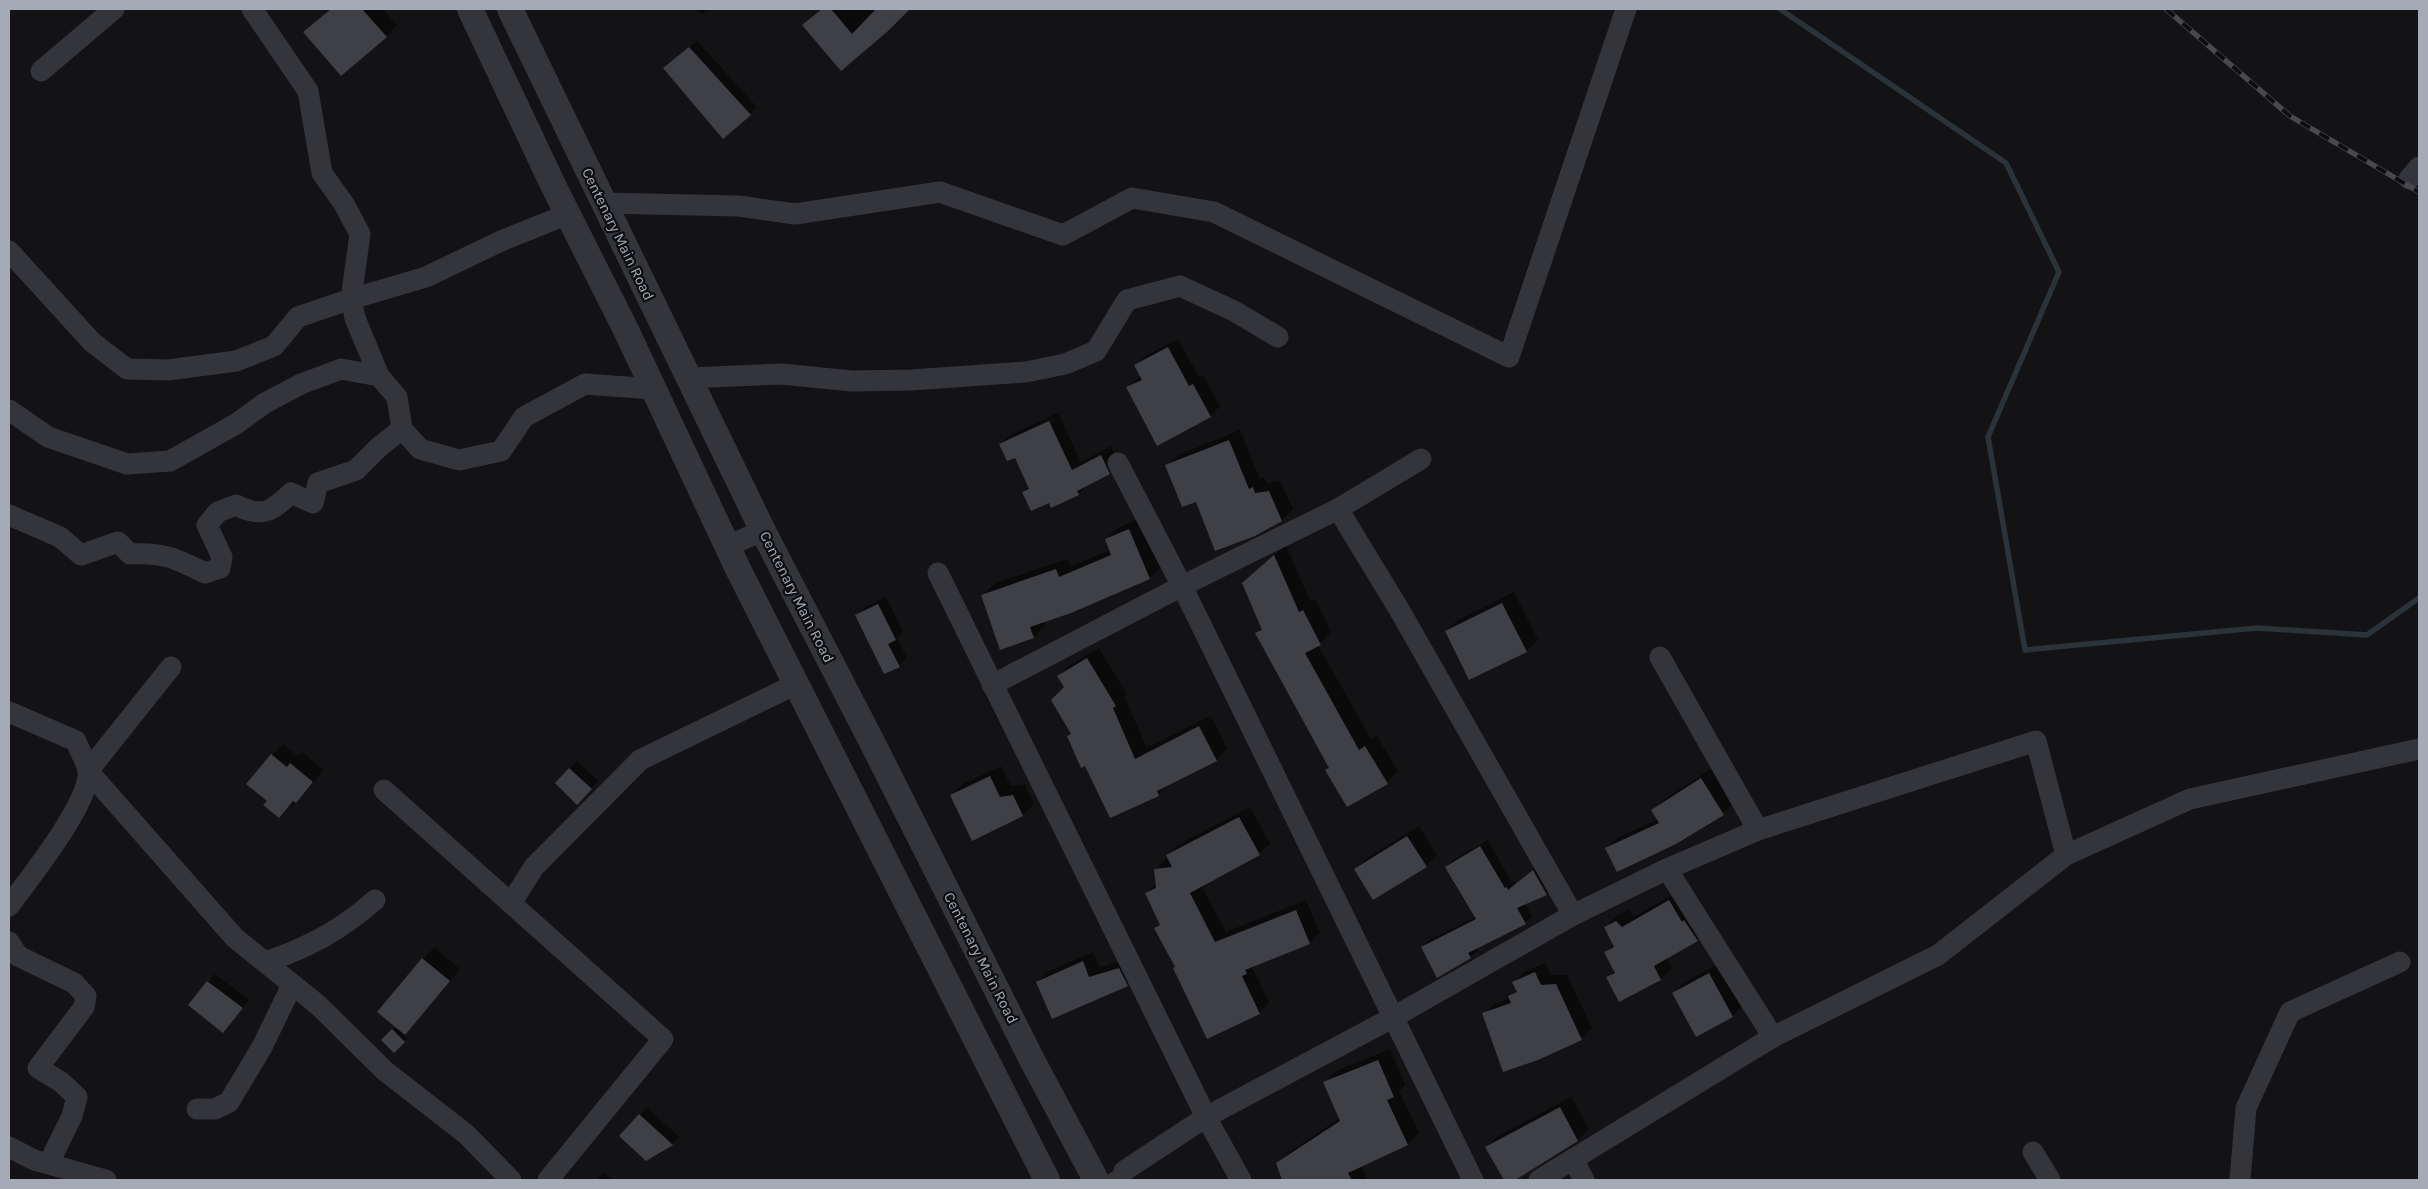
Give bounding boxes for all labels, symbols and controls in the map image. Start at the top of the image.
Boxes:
street label: Centenary Main Road [578,165,658,303]
street label: Centenary Main Road [756,528,838,666]
street label: Centenary Main Road [940,889,1022,1027]

